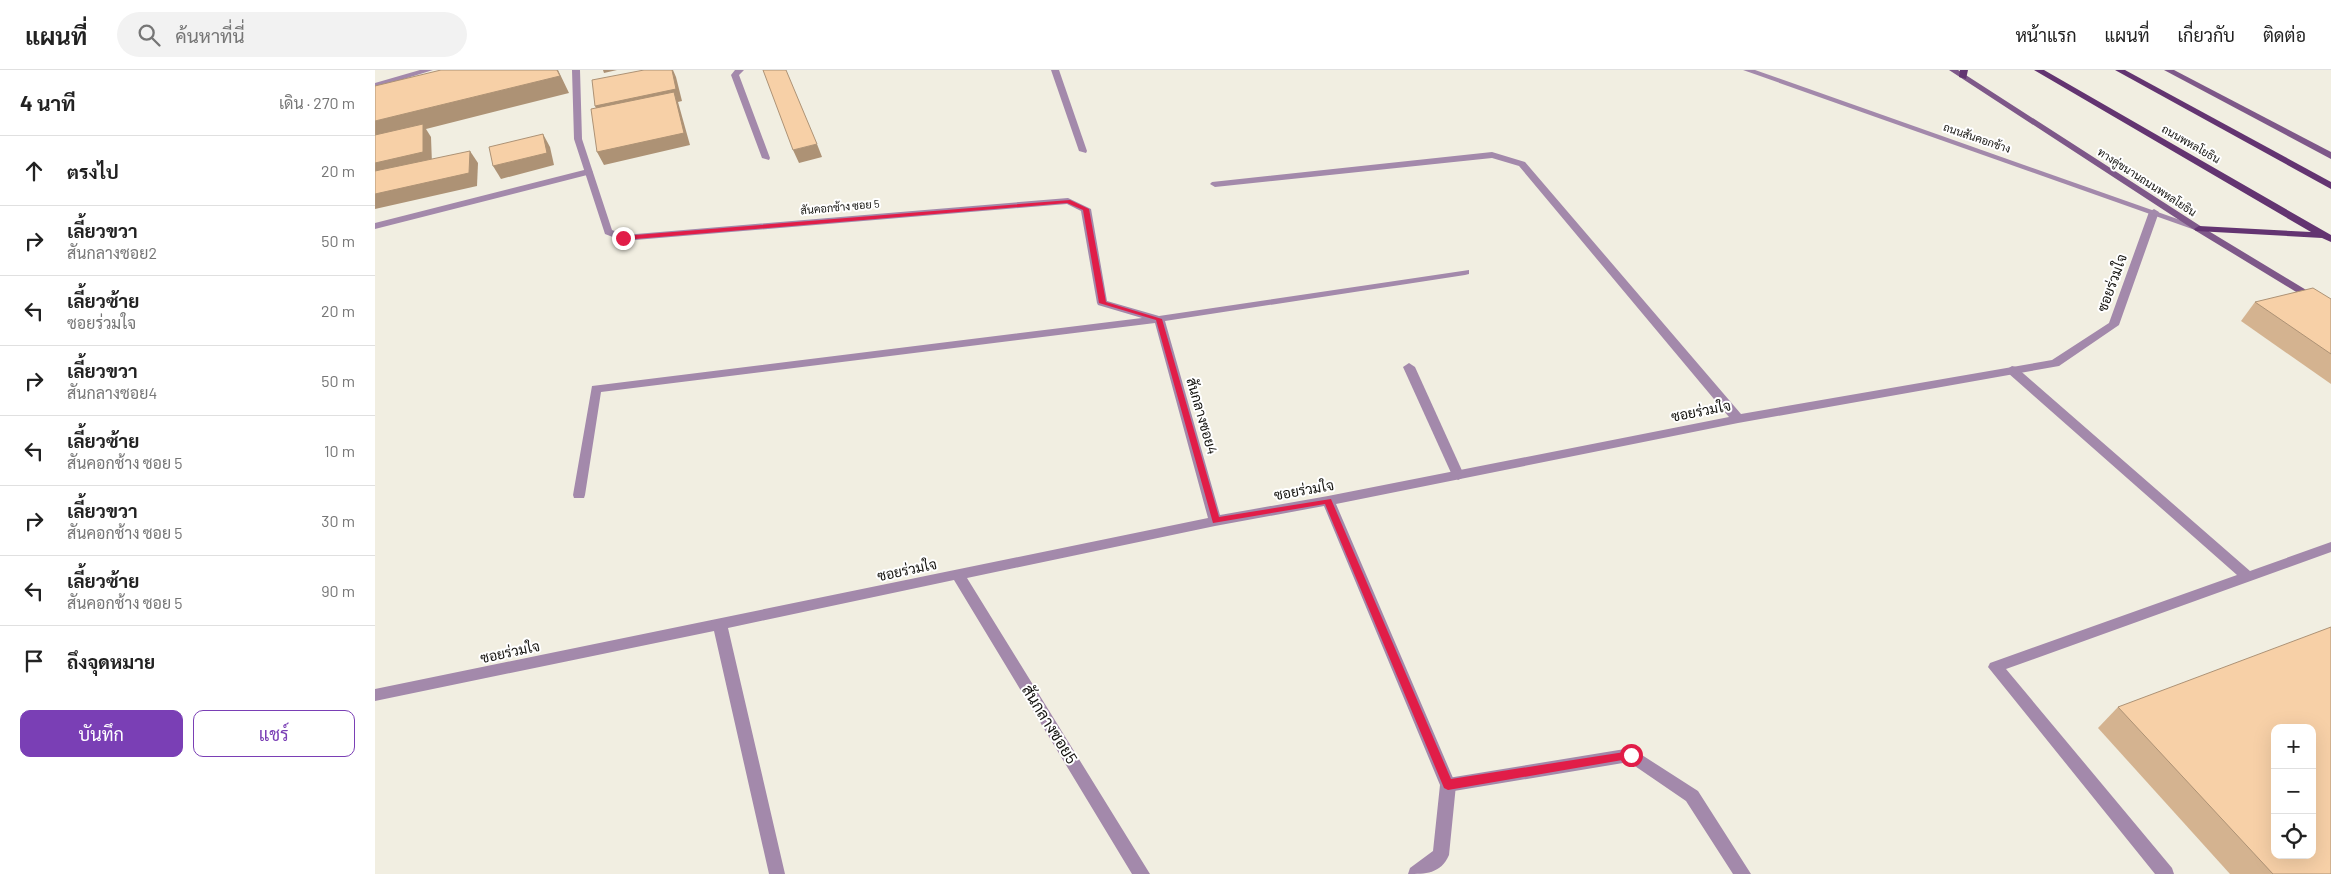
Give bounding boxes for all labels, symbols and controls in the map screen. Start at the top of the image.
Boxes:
search box [117,12,467,57]
text: แผนที่ [25,21,87,50]
icon: search [135,21,163,49]
text: ค้นหาที่นี่ [175,24,245,47]
text: หน้าแรก [2015,24,2077,46]
text: แผนที่ [2105,24,2149,46]
text: เกี่ยวกับ [2177,24,2235,46]
text: ติดต่อ [2263,24,2306,46]
text: 4 นาที [20,90,76,115]
text: เดิน · 270 m [279,93,355,112]
street label: ถนนสันคอกช้าง [1942,120,2012,155]
street label: ถนนพหลโยธิน [2160,121,2223,165]
street label: ทางคู่ขนานถนนพหลโยธิน [2094,144,2200,220]
icon: ahead [20,157,48,185]
text: ตรงไป [67,160,119,183]
text: 20 m [321,161,355,180]
street label: สันคอกช้าง ซอย 5 [800,197,880,216]
text: เลี้ยวขวา [67,219,138,242]
icon: right [20,227,48,255]
route end [612,227,635,250]
text: 50 m [321,231,355,250]
text: สันกลางซอย2 [67,243,157,262]
street label: ซอยร่วมใจ [2093,252,2130,314]
text: เลี้ยวซ้าย [67,289,139,312]
icon: left [20,297,48,325]
text: 20 m [321,301,355,320]
text: ซอยร่วมใจ [67,313,136,332]
text: เลี้ยวขวา [67,359,138,382]
icon: right [20,367,48,395]
text: 50 m [321,371,355,390]
street label: สันกลางซอย4 [1183,376,1222,456]
text: สันกลางซอย4 [67,383,157,402]
street label: ซอยร่วมใจ [1670,396,1732,425]
text: เลี้ยวซ้าย [67,429,139,452]
icon: left [20,437,48,465]
text: 10 m [324,441,355,460]
text: สันคอกช้าง ซอย 5 [67,453,182,472]
street label: ซอยร่วมใจ [1273,476,1335,503]
text: เลี้ยวขวา [67,499,138,522]
icon: right [20,507,48,535]
text: 30 m [321,511,355,530]
text: สันคอกช้าง ซอย 5 [67,523,182,542]
street label: ซอยร่วมใจ [876,555,938,584]
text: เลี้ยวซ้าย [67,569,139,592]
icon: left [20,577,48,605]
text: 90 m [321,581,355,600]
text: สันคอกช้าง ซอย 5 [67,593,182,612]
street label: ซอยร่วมใจ [479,637,541,666]
icon: arrive [20,647,48,675]
text: ถึงจุดหมาย [67,650,155,673]
street label: สันกลางซอย5 [1019,681,1082,767]
button: บันทึก [20,710,183,757]
button: แชร์ [193,710,355,757]
map controls [2271,724,2316,859]
button: + [2271,724,2316,769]
route start [1620,744,1643,767]
button: − [2271,769,2316,814]
button: locate [2271,814,2316,859]

